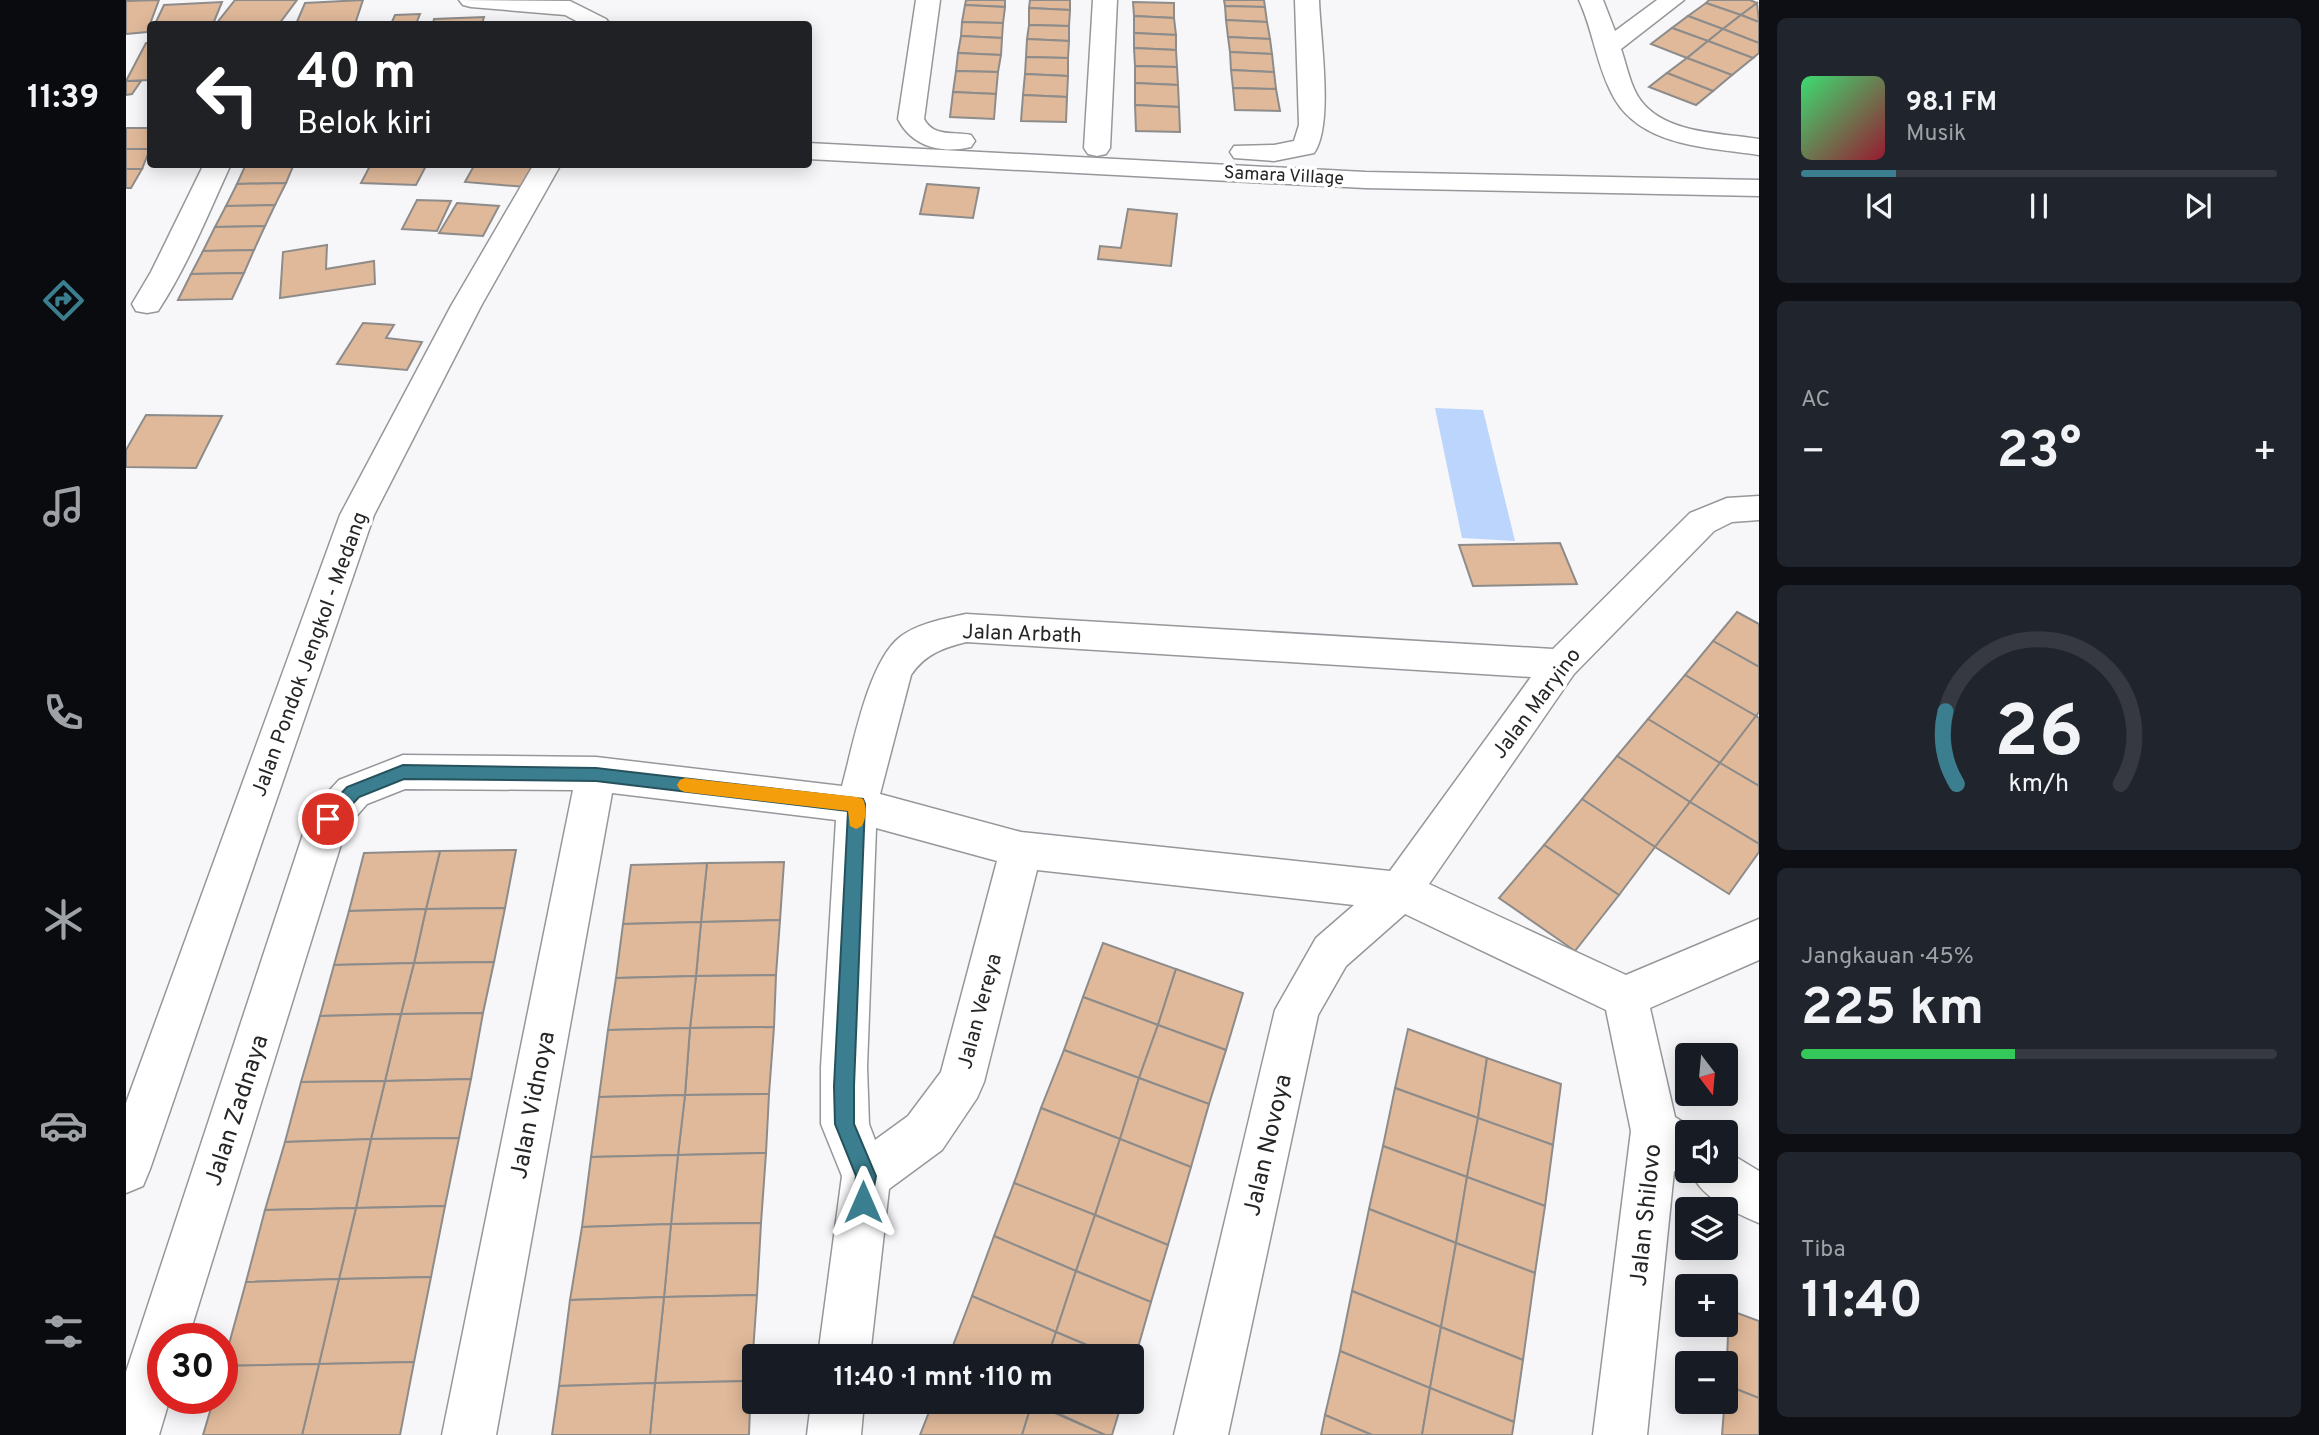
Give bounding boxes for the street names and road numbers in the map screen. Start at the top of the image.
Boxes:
street label: Samara Village [1223,162,1345,191]
street label: Jalan Pondok Jengkol - Medang [246,508,375,801]
street label: Jalan Arbath [962,619,1082,650]
street label: Jalan Maryino [1487,643,1588,765]
street label: Jalan Vereya [952,951,1009,1072]
street label: Jalan Vidnoya [505,1029,563,1182]
street label: Jalan Zadnaya [199,1031,276,1190]
street label: Jalan Novoya [1238,1072,1300,1219]
street label: Jalan Shilovo [1625,1142,1669,1288]

